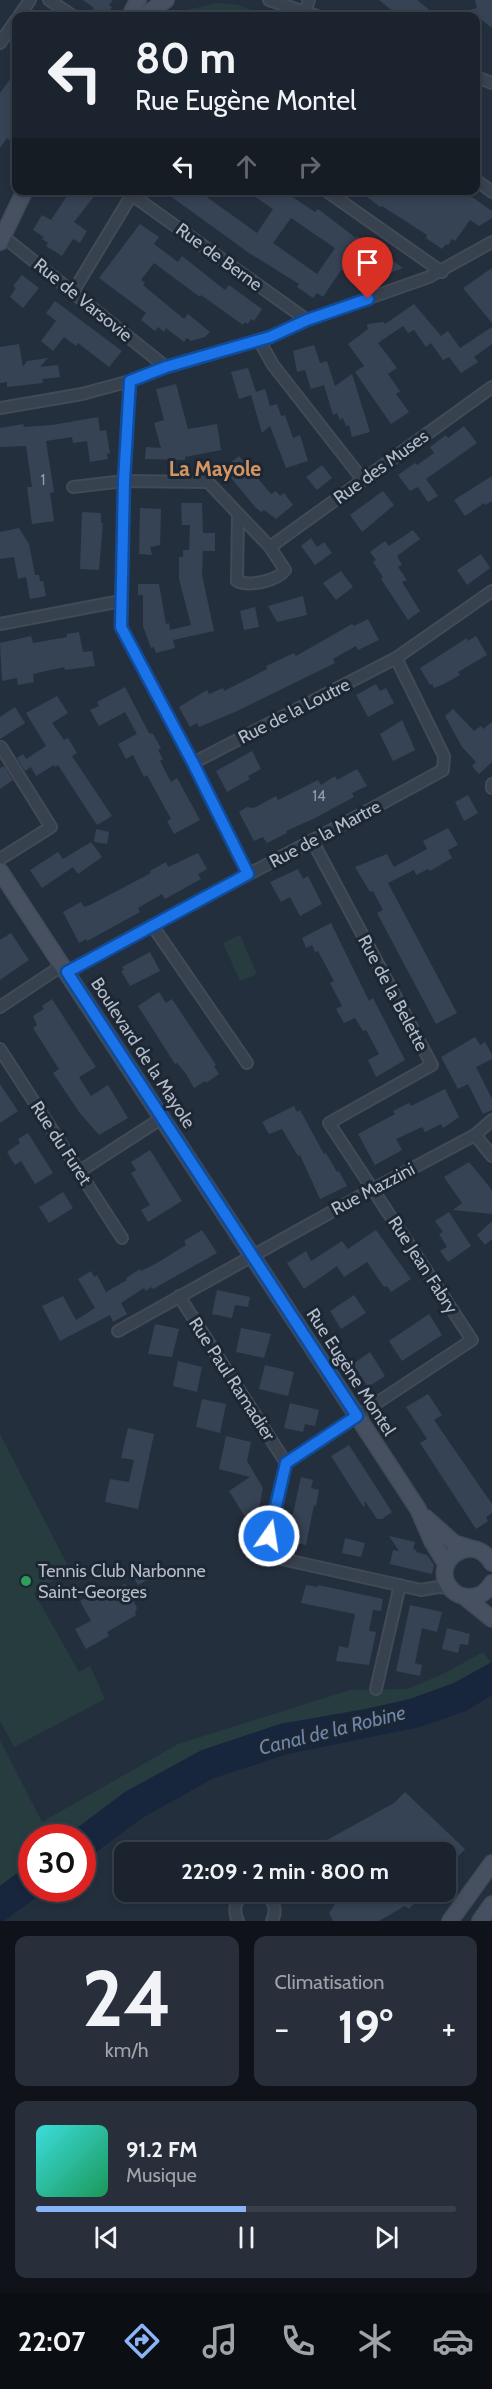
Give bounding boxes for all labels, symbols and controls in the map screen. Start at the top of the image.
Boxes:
text: 80 m [135,32,236,84]
icon: left [36,36,114,114]
text: Rue Eugène Montel [135,84,356,117]
icon: left [167,150,200,183]
icon: ahead [230,150,263,183]
icon: right [293,150,326,183]
street label: Rue de Berne [171,218,267,296]
pin [342,237,393,299]
icon: arrive [351,246,384,279]
street label: Rue de Varsovie [29,254,137,346]
street label: Rue des Muses [329,425,433,509]
district label: La Mayole [169,456,261,481]
house number: 1 [41,471,45,489]
street label: Rue de la Loutre [234,673,354,749]
house number: 14 [312,787,326,805]
street label: Rue de la Martre [265,795,385,873]
street label: Rue de la Belette [353,931,433,1055]
street label: Boulevard de la Mayole [86,973,200,1133]
street label: Rue du Furet [26,1097,96,1189]
street label: Rue Mazzini [328,1158,418,1220]
street label: Rue Jean Fabry [383,1212,463,1318]
street label: Rue Eugène Montel [302,1304,401,1441]
street label: Rue Paul Ramadier [184,1313,280,1445]
position arrow [237,1504,301,1568]
place label: Tennis Club Narbonne Saint-Georges [38,1560,206,1603]
marker: Tennis Club Narbonne Saint-Georges [19,1574,33,1588]
water label: Canal de la Robine [256,1700,408,1760]
speed limit sign: 30 [18,1824,96,1902]
text: 22:09 · 2 min · 800 m [181,1858,389,1885]
text: 24 [82,1951,172,2046]
text: Climatisation [275,1970,385,1994]
text: 19° [338,2000,393,2054]
text: − [275,2008,289,2048]
text: + [441,2008,456,2048]
text: km/h [105,2038,149,2062]
text: 91.2 FM [126,2136,197,2163]
text: Musique [126,2163,197,2187]
icon: previous [90,2221,123,2254]
icon: pause [230,2221,263,2254]
icon: next [370,2221,403,2254]
icon: directions [121,2320,163,2362]
icon: music [199,2320,241,2362]
icon: phone [277,2320,319,2362]
icon: climate [354,2320,396,2362]
icon: car [432,2320,474,2362]
text: 22:07 [18,2325,85,2358]

